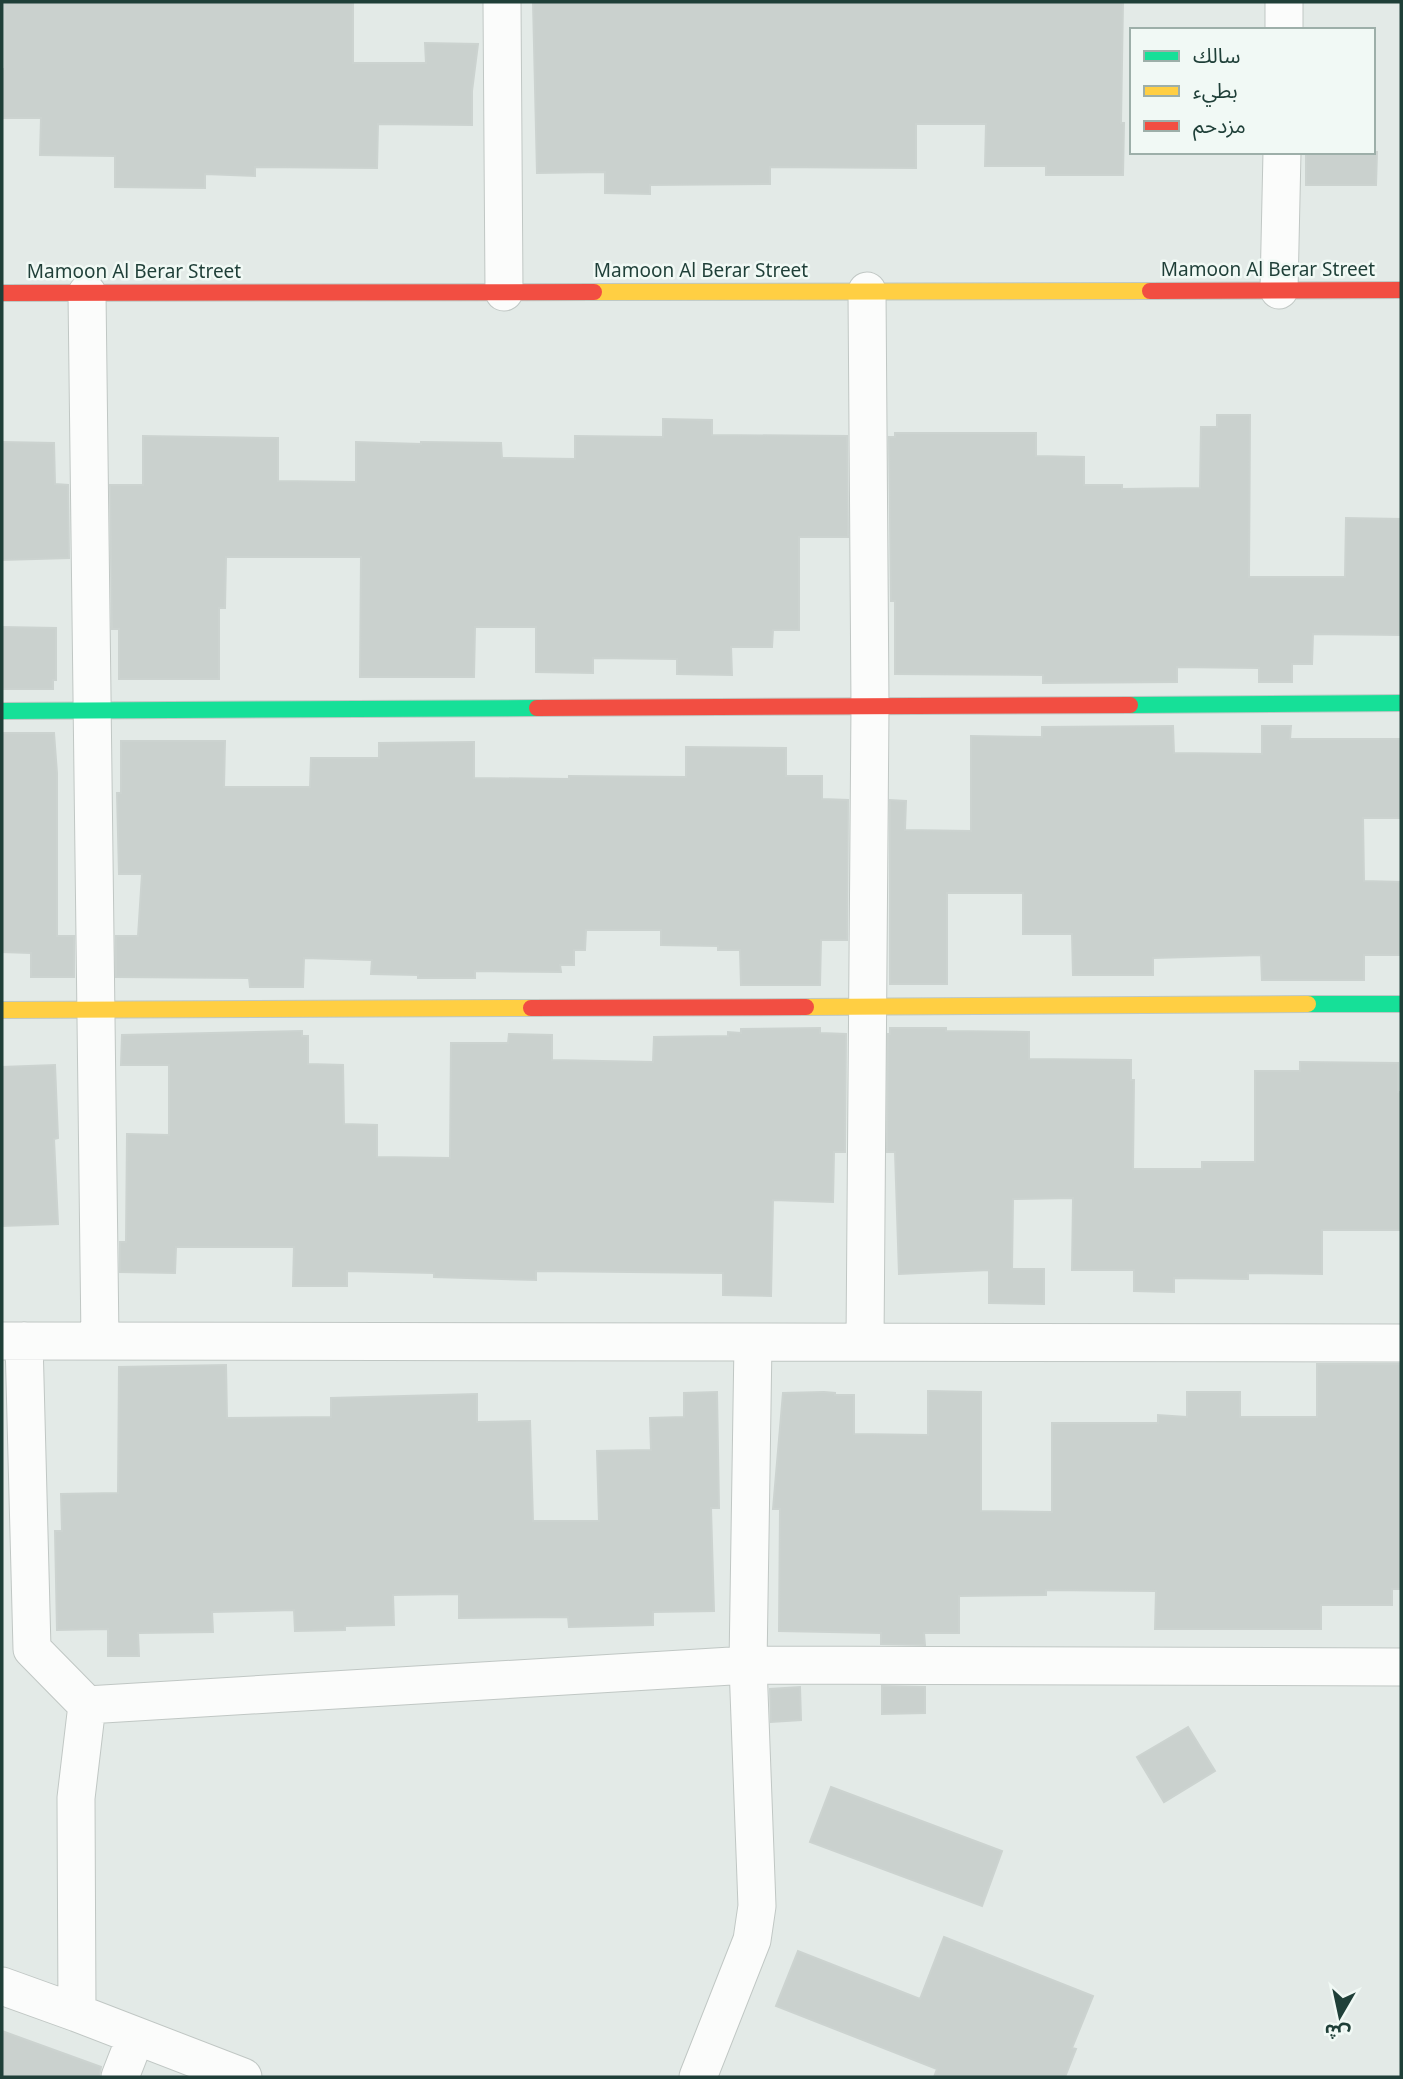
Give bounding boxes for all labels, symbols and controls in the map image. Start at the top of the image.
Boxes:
legend [1130,28,1375,154]
text: سالك [1193,41,1240,69]
text: بطيء [1193,76,1238,107]
text: مزدحم [1193,111,1246,141]
street label: Mamoon Al Berar Street [1161,256,1375,282]
street label: Mamoon Al Berar Street [594,257,808,283]
street label: Mamoon Al Berar Street [27,258,241,284]
north arrow [1305,1981,1375,2051]
text: ش [1322,2018,1352,2048]

